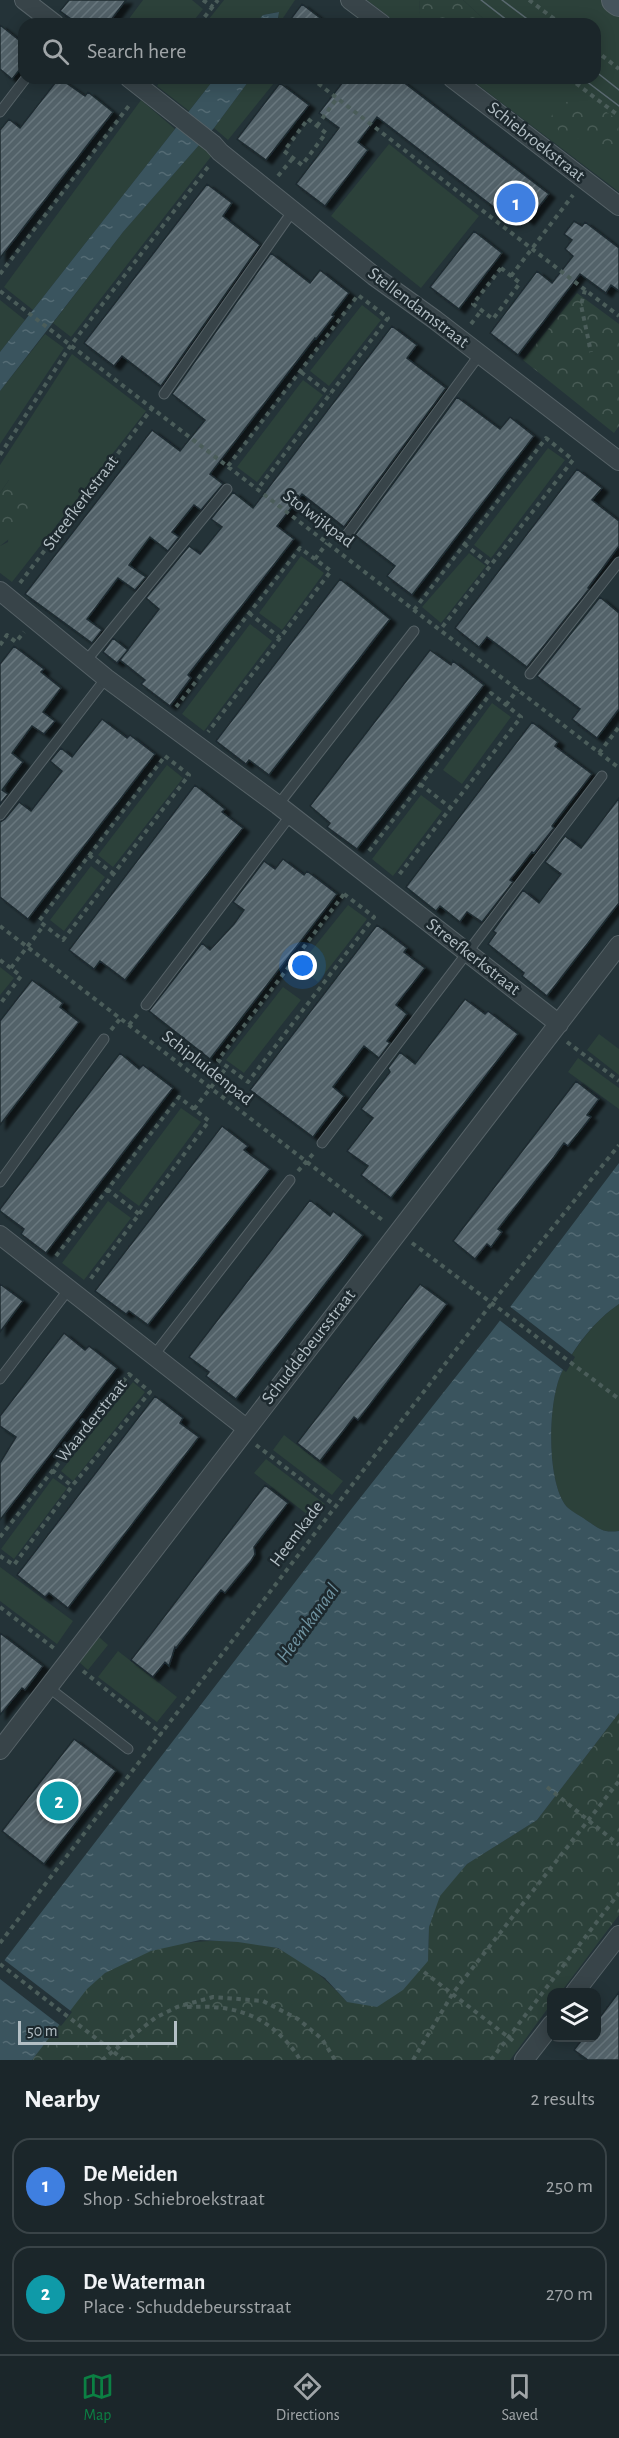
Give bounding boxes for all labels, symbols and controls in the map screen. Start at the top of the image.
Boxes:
search box [18,18,601,84]
icon: search [39,35,72,68]
text: Search here [87,40,186,62]
street label: Schiebroekstraat [484,99,588,185]
pin: 1 [496,180,536,226]
street label: Stellendamstraat [364,264,472,352]
street label: Streefkerkstraat [40,452,122,554]
street label: Stolwijkpad [279,487,357,551]
street label: Streefkerkstraat [423,915,523,999]
your location [288,951,317,980]
street label: Schipluidenpad [158,1027,256,1109]
street label: Schuddebeursstraat [259,1286,359,1408]
street label: Waarderstraat [53,1376,131,1466]
street label: Heemkade [267,1498,327,1570]
water label: Heemkanaal [273,1580,343,1666]
pin: 2 [40,1778,78,1824]
map controls [547,1988,601,2042]
button: layers [547,1988,601,2042]
scale bar [18,2018,177,2046]
text: 50 m [27,2023,58,2039]
text: Nearby [24,2086,100,2112]
text: 2 results [531,2089,595,2109]
text: De Meiden [83,2163,178,2185]
text: 1 [42,2176,49,2196]
text: 250 m [546,2176,593,2196]
text: Shop · Schiebroekstraat [83,2189,265,2209]
text: De Waterman [83,2271,205,2293]
text: 2 [41,2284,50,2304]
text: 270 m [546,2284,593,2304]
text: Place · Schuddebeursstraat [83,2297,291,2317]
tab: Map [81,2370,114,2425]
tab: Directions [276,2370,340,2425]
tab: Saved [501,2370,538,2425]

